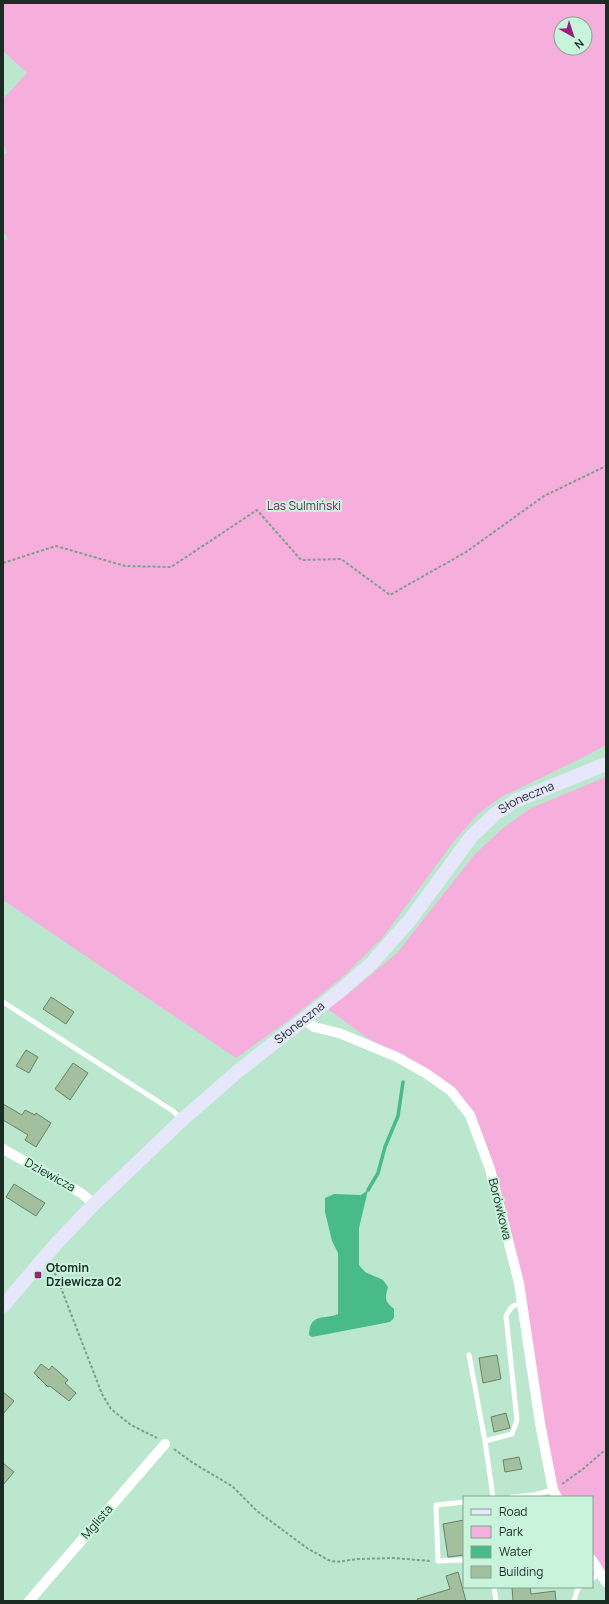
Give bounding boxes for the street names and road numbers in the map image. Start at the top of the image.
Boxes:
street label: Słoneczna [495,777,556,818]
street label: Słoneczna [271,997,328,1048]
street label: Dziewicza [22,1154,79,1195]
street label: Borówkowa [485,1176,516,1241]
street label: Mglista [77,1501,116,1543]

